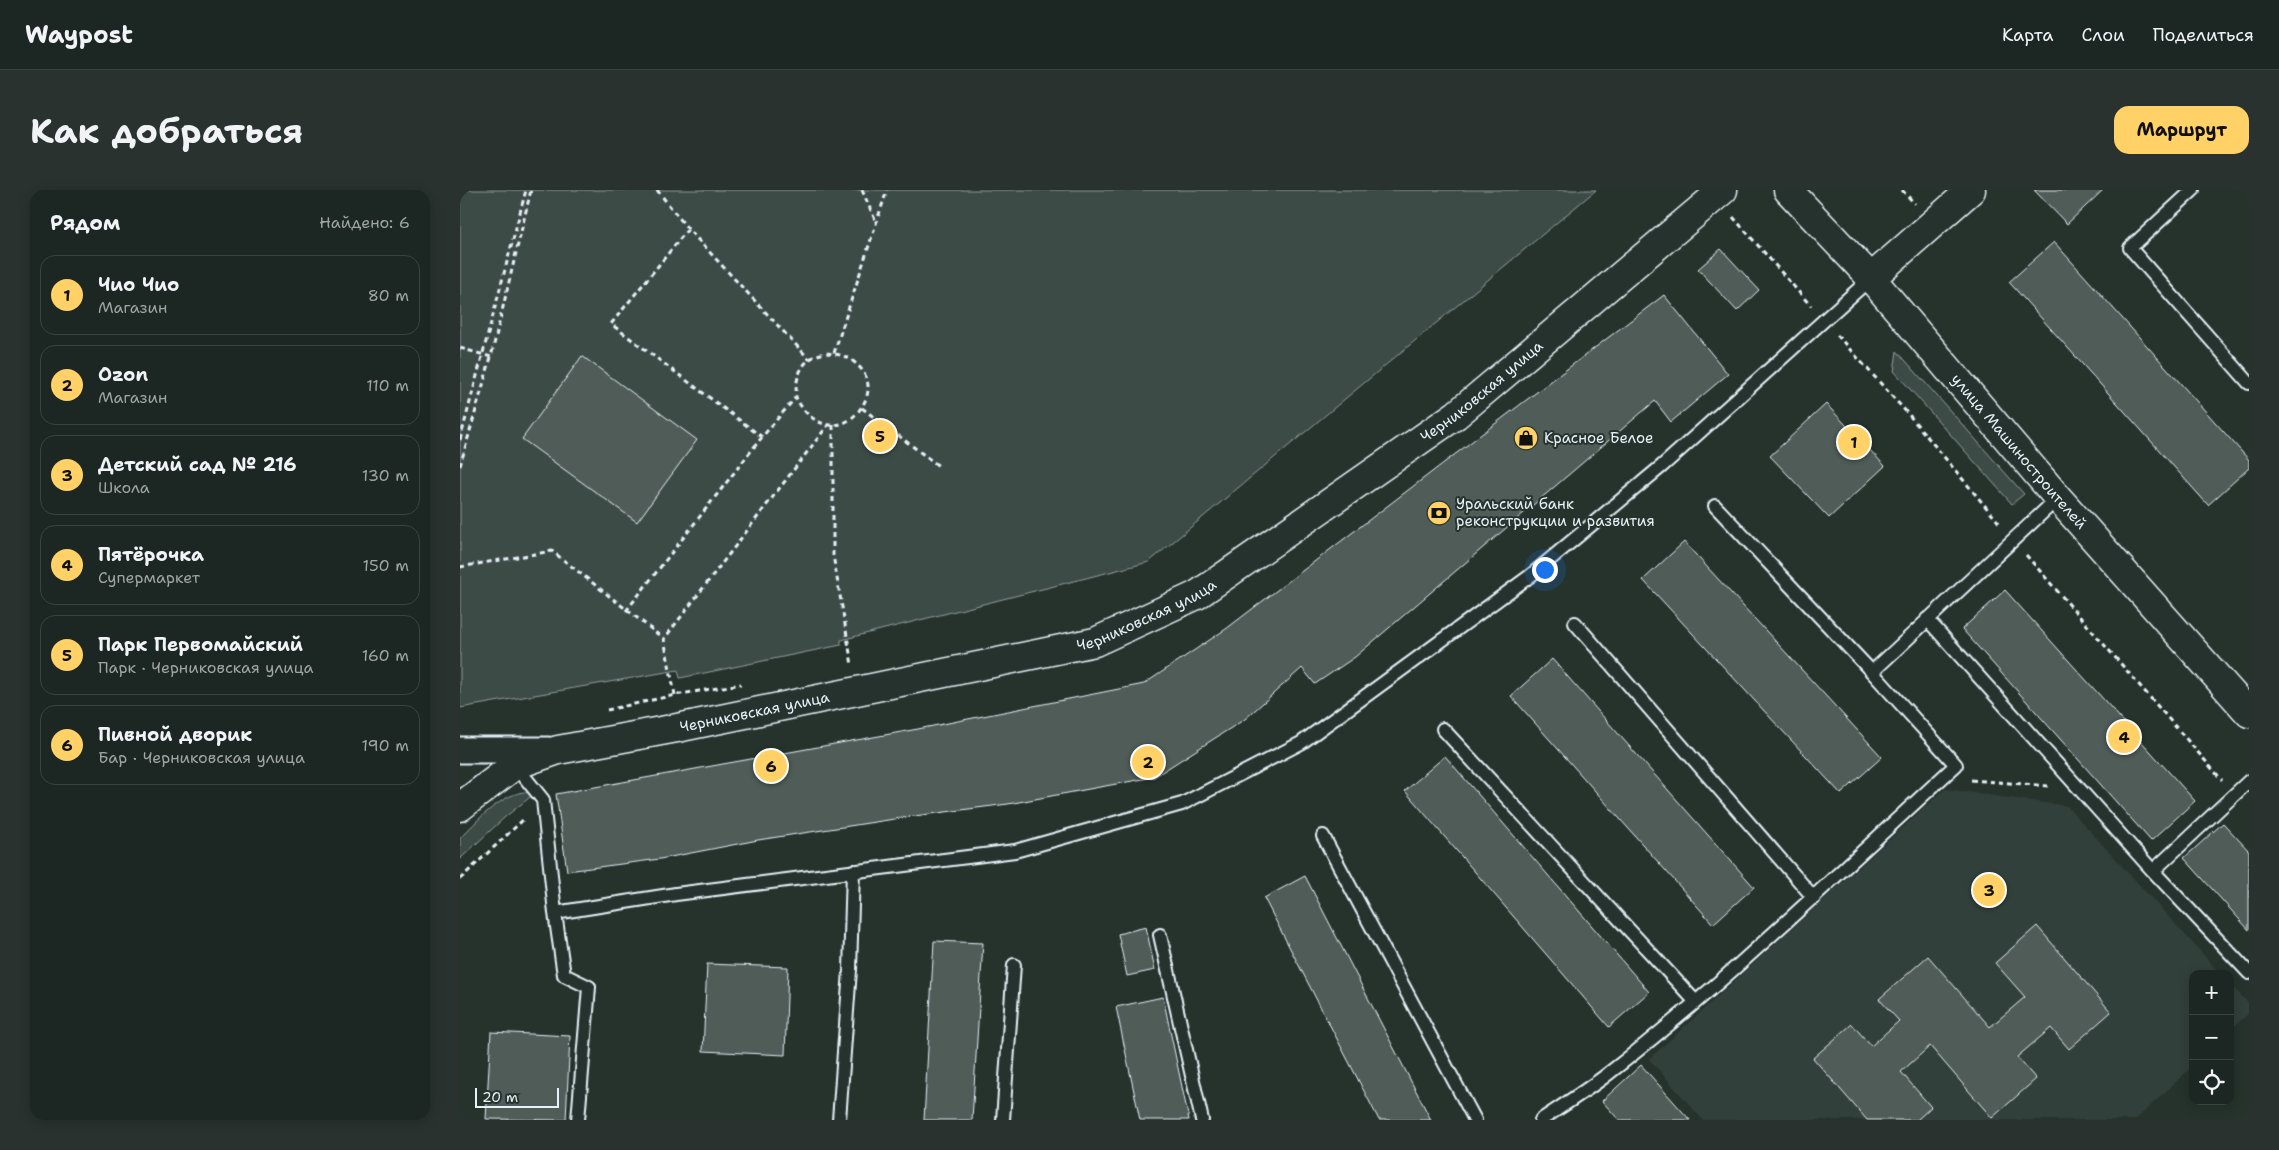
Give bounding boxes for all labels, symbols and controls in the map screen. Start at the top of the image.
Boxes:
text: Waypost [25,19,133,51]
text: Карта [2002,23,2053,47]
text: Слои [2081,23,2125,47]
text: Поделиться [2153,23,2254,47]
button: Маршрут [2114,106,2249,154]
text: Как добраться [30,107,303,154]
text: Рядом [50,209,120,237]
text: Найдено: 6 [319,212,410,233]
text: Чио Чио [98,272,179,297]
text: 1 [63,285,71,306]
text: 80 m [368,285,409,306]
text: Магазин [98,297,167,318]
street label: Черниковская улица [1416,335,1548,447]
text: Ozon [98,362,148,387]
street label: улица Машиностроителей [1947,370,2091,534]
text: 2 [61,375,73,396]
text: 110 m [366,375,409,396]
text: Магазин [98,387,167,408]
pin: 5 [864,417,896,455]
pin: 1 [1838,423,1870,461]
shop icon: Красное Белое [1513,425,1539,451]
place label: Красное Белое [1544,428,1654,448]
text: Детский сад № 216 [98,452,297,477]
text: 3 [61,465,73,486]
text: 130 m [362,465,409,486]
text: Школа [98,477,150,498]
place label: Уральский банк реконструкции и развития [1456,494,1655,531]
bank icon: Уральский банк реконструкции и развития [1426,500,1452,526]
text: Пятёрочка [98,542,204,567]
text: 4 [61,555,73,576]
text: 150 m [362,555,409,576]
your location [1532,557,1558,583]
text: Супермаркет [98,567,200,588]
street label: Черниковская улица [1075,574,1221,656]
text: Парк Первомайский [98,632,303,657]
text: 5 [62,645,72,666]
text: 160 m [362,645,409,666]
text: Парк · Черниковская улица [98,657,314,678]
street label: Черниковская улица [678,687,832,737]
pin: 4 [2108,718,2140,756]
text: Пивной дворик [98,722,252,747]
text: 6 [61,735,73,756]
text: 190 m [362,735,409,756]
pin: 2 [1132,743,1164,781]
text: Бар · Черниковская улица [98,747,305,768]
pin: 6 [755,747,787,785]
pin: 3 [1973,871,2005,909]
map controls [2189,970,2234,1105]
button: + [2189,970,2234,1015]
button: − [2189,1015,2234,1060]
button: locate [2189,1060,2234,1105]
scale bar [475,1085,559,1108]
text: 20 m [482,1088,518,1106]

